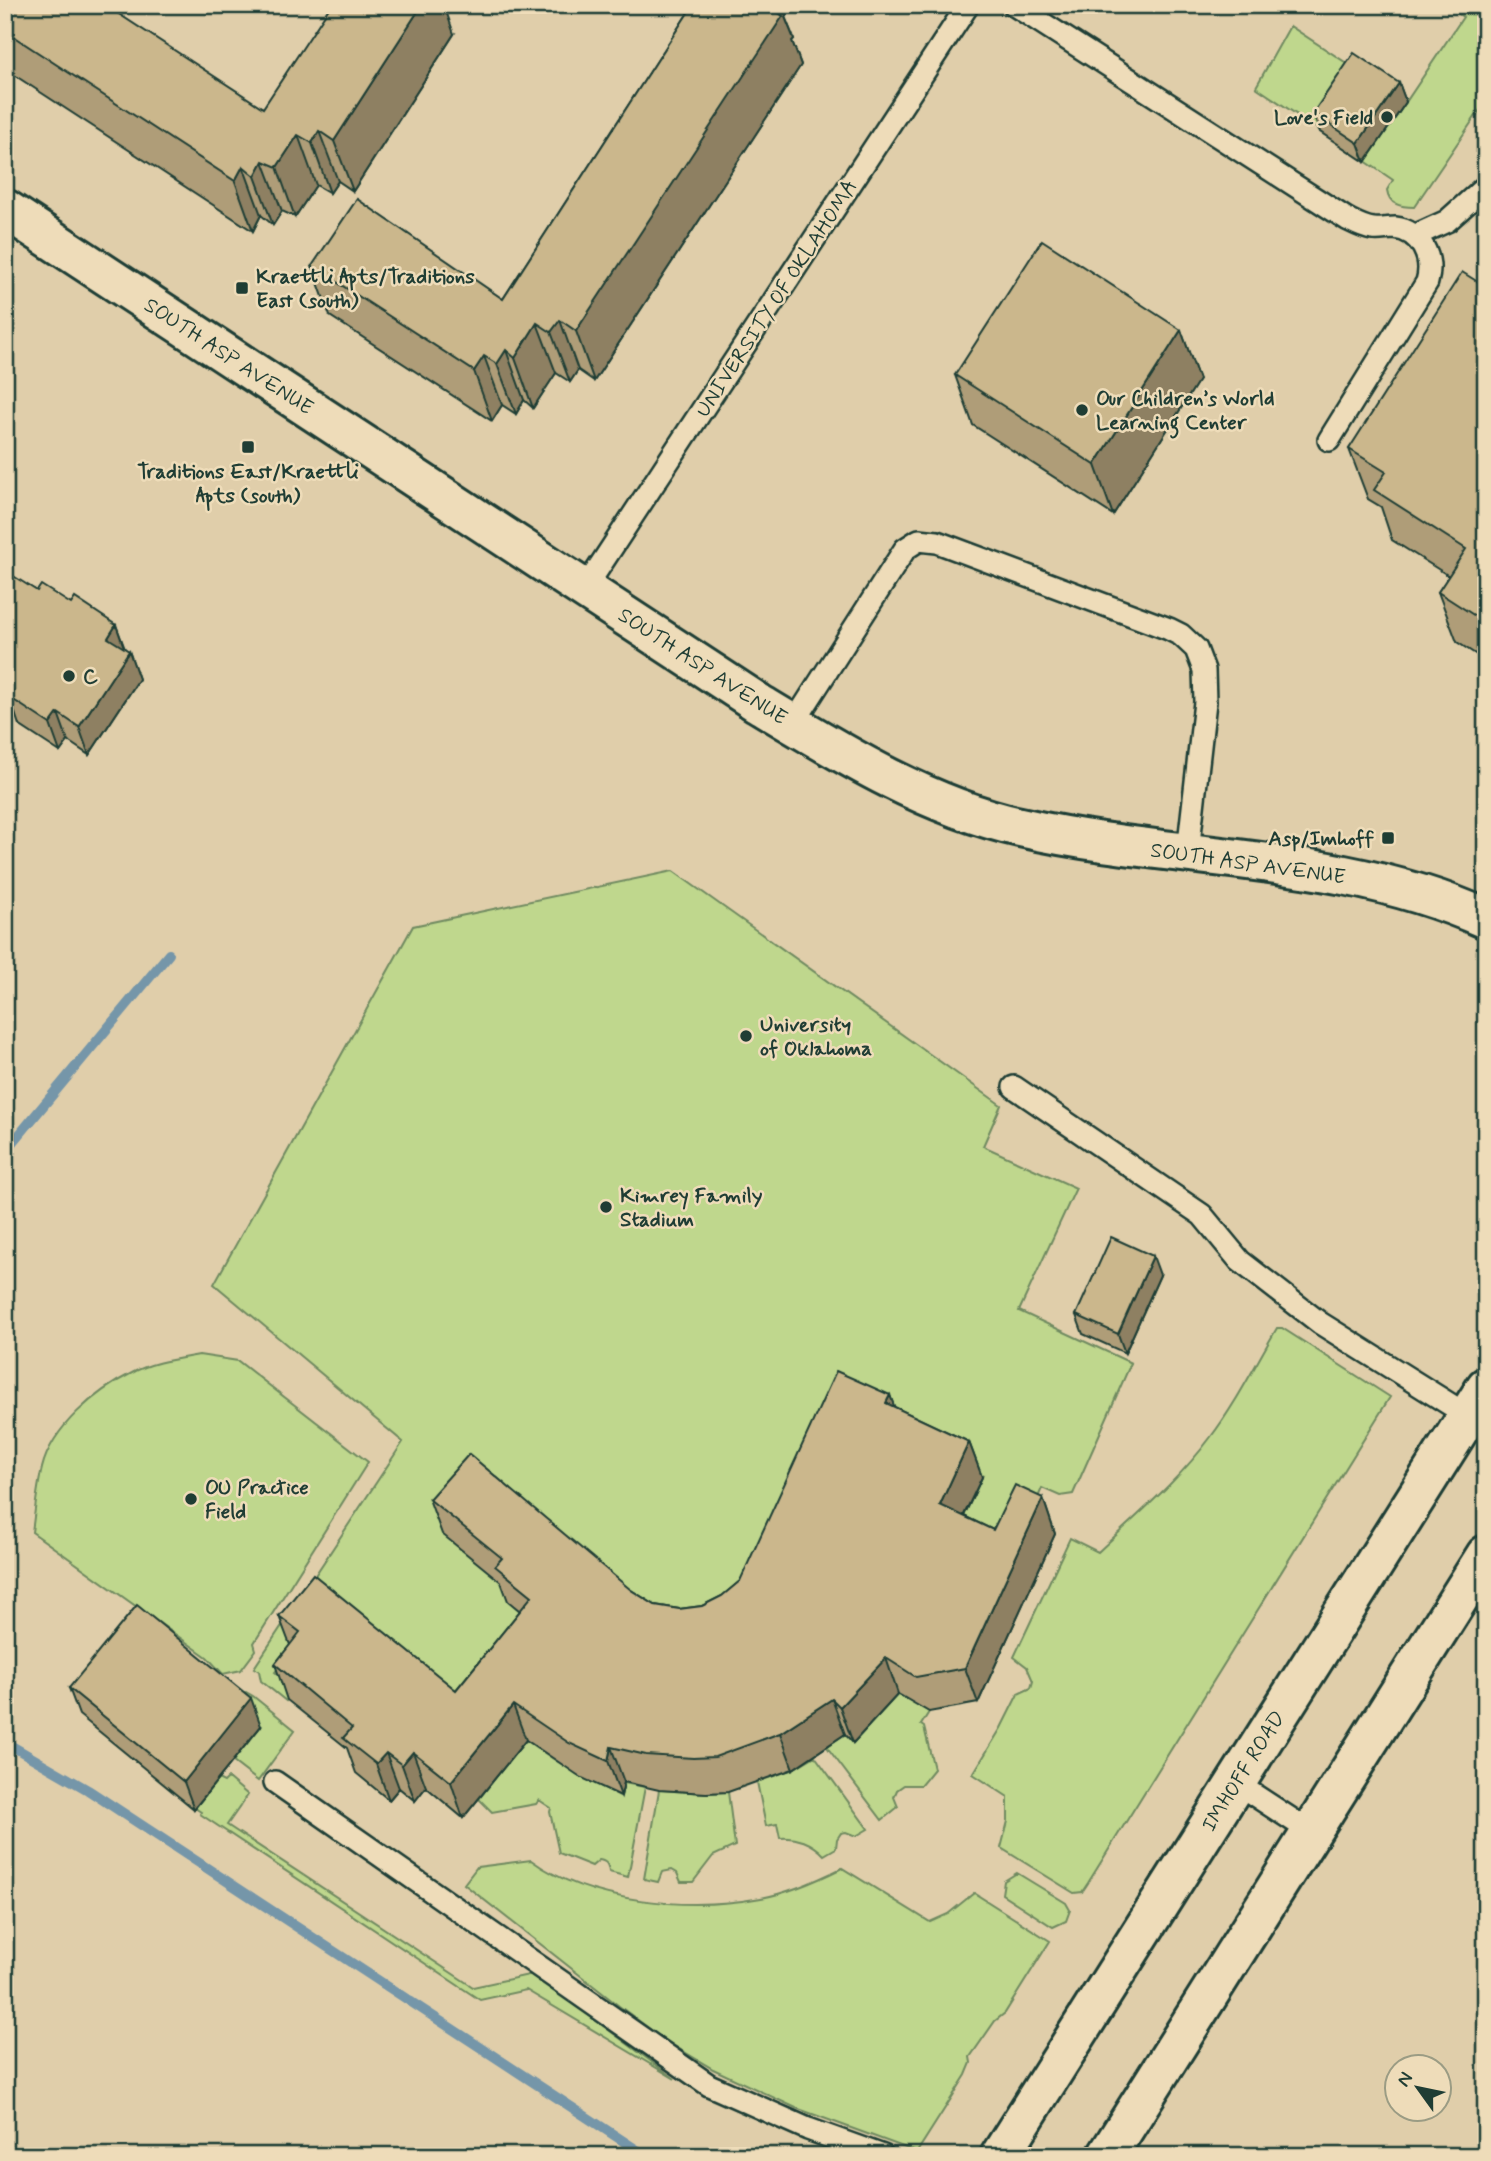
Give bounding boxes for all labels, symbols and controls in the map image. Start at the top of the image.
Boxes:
place label: Love's Field [1274,104,1373,132]
marker: Love's Field [1379,109,1395,125]
street label: UNIVERSITY OF OKLAHOMA [689,174,864,423]
place label: Kraettli Apts/Traditions East (south) [256,263,475,315]
marker: Kraettli Apts/Traditions East (south) [234,280,250,296]
street label: SOUTH ASP AVENUE [138,292,318,422]
place label: Our Children’s World Learning Center [1096,385,1275,439]
marker: Our Children’s World Learning Center [1074,402,1090,418]
marker: Traditions East/Kraettli Apts (south) [240,439,256,455]
place label: Traditions East/Kraettli Apts (south) [137,458,359,511]
street label: SOUTH ASP AVENUE [612,602,792,732]
place label: C [83,663,98,691]
marker: C [61,668,77,684]
place label: Asp/Imhoff [1268,825,1375,853]
marker: Asp/Imhoff [1380,830,1396,846]
street label: SOUTH ASP AVENUE [1149,836,1347,892]
place label: University of Oklahoma [760,1011,872,1063]
marker: University of Oklahoma [738,1028,754,1044]
place label: Kimrey Family Stadium [620,1182,763,1234]
marker: Kimrey Family Stadium [598,1199,614,1215]
place label: OU Practice Field [205,1474,309,1526]
marker: OU Practice Field [183,1491,199,1507]
street label: IMHOFF ROAD [1195,1706,1292,1837]
north arrow [1382,2052,1452,2122]
text: N [1391,2067,1419,2092]

